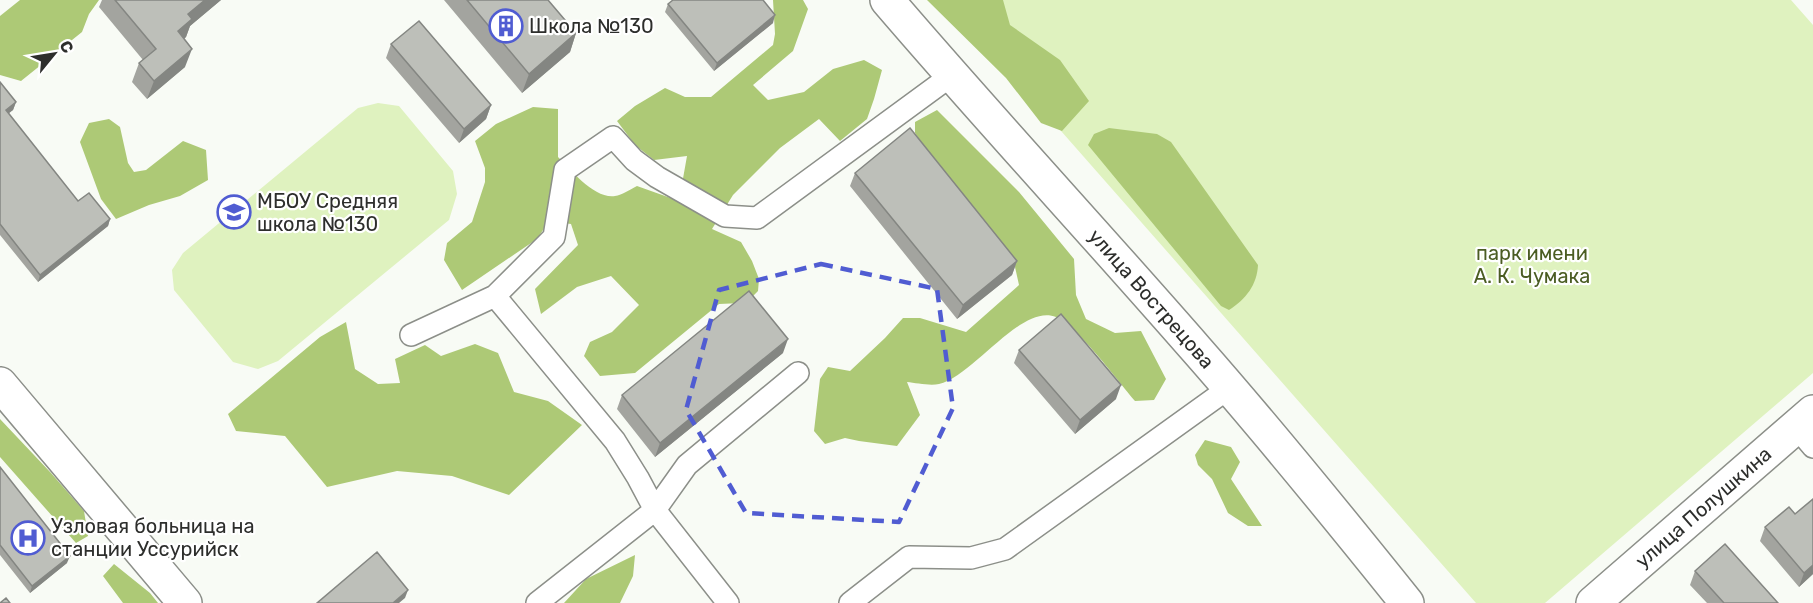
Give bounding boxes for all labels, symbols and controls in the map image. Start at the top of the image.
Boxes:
building icon: Школа №130 [488,8,524,44]
place label: Школа №130 [529,14,654,38]
north arrow [24,24,84,84]
text: С [56,37,78,56]
place label: МБОУ Средняя школа №130 [257,189,398,236]
school or university icon: МБОУ Средняя школа №130 [216,194,252,230]
street label: улица Вострецова [1084,224,1219,373]
park label: парк имени А. К. Чумака [1474,241,1590,288]
street label: улица Полушкина [1630,442,1776,573]
place label: Узловая больница на станции Уссурийск [51,514,255,561]
hospital icon: Узловая больница на станции Уссурийск [10,520,46,556]

